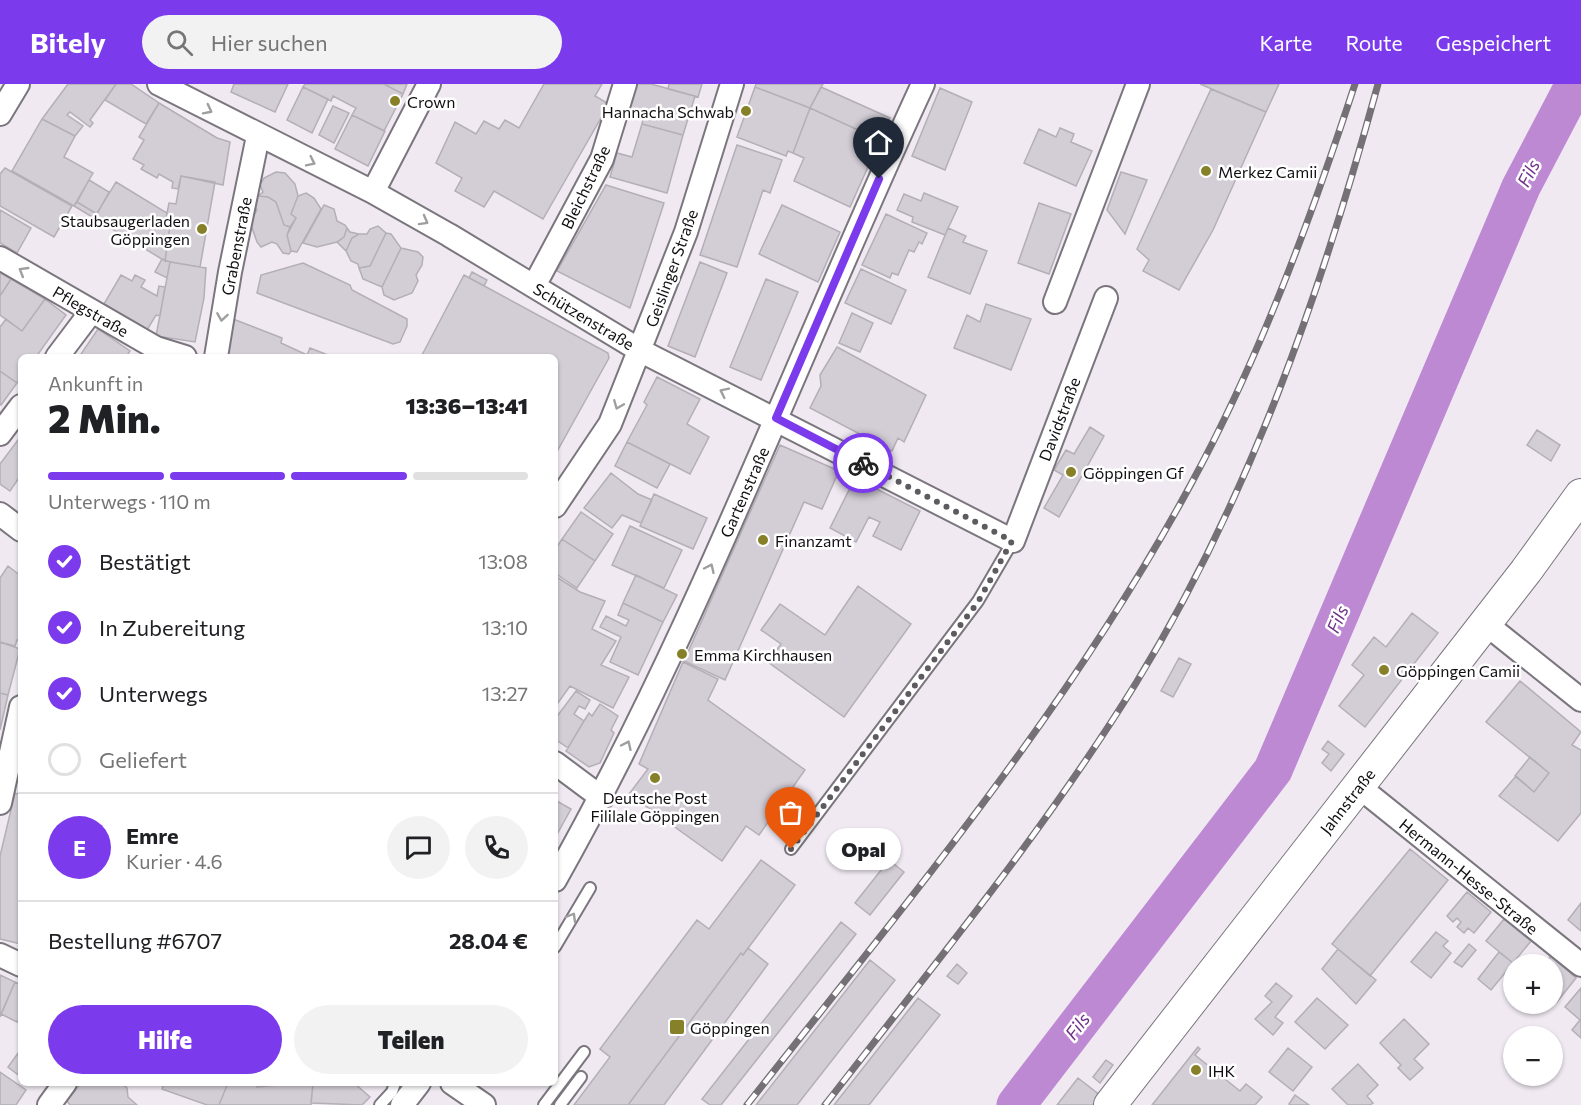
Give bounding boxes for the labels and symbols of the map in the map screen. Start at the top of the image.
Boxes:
place label: Crown [407,92,455,111]
marker: Crown [388,94,402,108]
place label: Hannacha Schwab [602,102,734,121]
one-way arrow [202,103,213,115]
marker: Hannacha Schwab [739,104,753,118]
pin [853,117,904,179]
street label: Bleichstraße [557,142,613,232]
one-way arrow [305,154,316,166]
water label: Fils [1512,156,1544,190]
place label: Merkez Camii [1218,162,1317,181]
marker: Merkez Camii [1199,164,1213,178]
street label: Grabenstraße [217,195,255,297]
street label: Geislinger Straße [641,207,701,329]
place label: Staubsaugerladen Göppingen [60,211,190,248]
one-way arrow [418,213,428,225]
marker: Staubsaugerladen Göppingen [195,222,209,236]
one-way arrow [19,267,29,279]
street label: Schützenstraße [530,278,638,354]
street label: Pflegstraße [50,282,132,340]
one-way arrow [217,312,229,322]
street label: Davidstraße [1034,374,1084,464]
one-way arrow [720,388,730,399]
one-way arrow [613,398,625,409]
courier [833,433,893,493]
street label: Gartenstraße [716,444,772,540]
place label: Göppingen Gf [1083,463,1184,482]
marker: Göppingen Gf [1064,465,1078,479]
place label: Finanzamt [775,531,852,550]
marker: Finanzamt [756,533,770,547]
one-way arrow [702,564,714,575]
water label: Fils [1321,602,1353,636]
place label: Emma Kirchhausen [694,645,832,664]
marker: Emma Kirchhausen [675,647,689,661]
place label: Göppingen Camii [1396,661,1520,680]
marker: Göppingen Camii [1377,663,1391,677]
one-way arrow [619,740,631,751]
street label: Jahnstraße [1316,764,1378,838]
marker: Deutsche Post Fililale Göppingen [648,771,662,785]
pin [765,787,816,849]
place label: Deutsche Post Fililale Göppingen [590,788,720,825]
street label: Hermann-Hesse-Straße [1396,814,1542,938]
callout: Opal [827,828,902,870]
one-way arrow [565,913,577,923]
water label: Fils [1060,1008,1094,1044]
marker: Göppingen [668,1018,686,1036]
place label: Göppingen [690,1018,770,1037]
place label: IHK [1208,1061,1235,1080]
marker: IHK [1189,1063,1203,1077]

